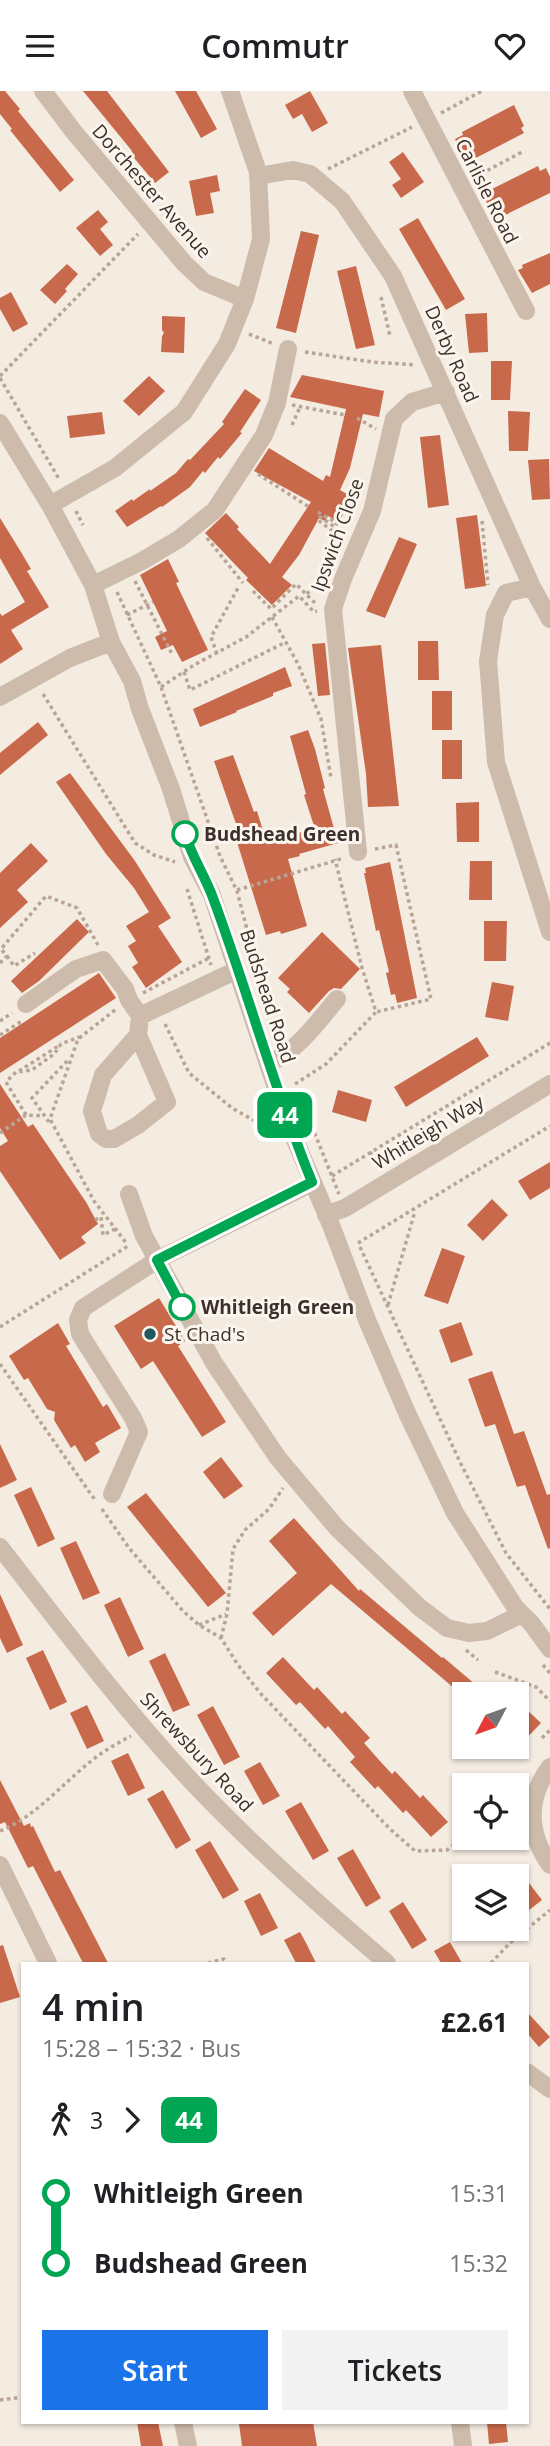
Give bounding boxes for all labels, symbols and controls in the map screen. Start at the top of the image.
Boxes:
text: Commutr [201,24,349,67]
icon: menu [21,27,59,65]
icon: heart [491,27,529,65]
street label: Dorchester Avenue [87,118,217,264]
street label: Carlisle Road [449,134,525,248]
street label: Derby Road [419,301,485,407]
street label: Ipswich Close [304,475,370,595]
marker: Budshead Green [172,821,198,847]
place label: Budshead Green [204,821,360,847]
street label: Budshead Road [234,926,302,1066]
street label: Whitleigh Way [367,1088,489,1175]
line badge: 44 [254,1092,316,1138]
text: 44 [271,1098,299,1131]
marker: Whitleigh Green [169,1294,195,1320]
place label: Whitleigh Green [201,1294,354,1320]
place label: St Chad's [164,1321,245,1347]
marker: St Chad's [142,1326,158,1342]
north arrow [452,1682,528,1759]
map controls [452,1682,529,1941]
street label: Shrewsbury Road [135,1686,259,1818]
button: locate [452,1773,529,1850]
button: layers [452,1864,529,1941]
text: 4 min [42,1980,145,2032]
text: £2.61 [441,2004,508,2040]
text: 15:28 – 15:32 · Bus [42,2032,241,2064]
icon: walk [42,2101,80,2139]
icon: forward [113,2101,151,2139]
text: 44 [175,2103,203,2136]
text: 3 [90,2104,103,2136]
text: Whitleigh Green [94,2175,304,2211]
text: 15:31 [449,2177,508,2209]
text: Budshead Green [94,2245,308,2281]
text: 15:32 [449,2247,508,2279]
button: Start [42,2330,268,2410]
button: Tickets [282,2330,508,2410]

